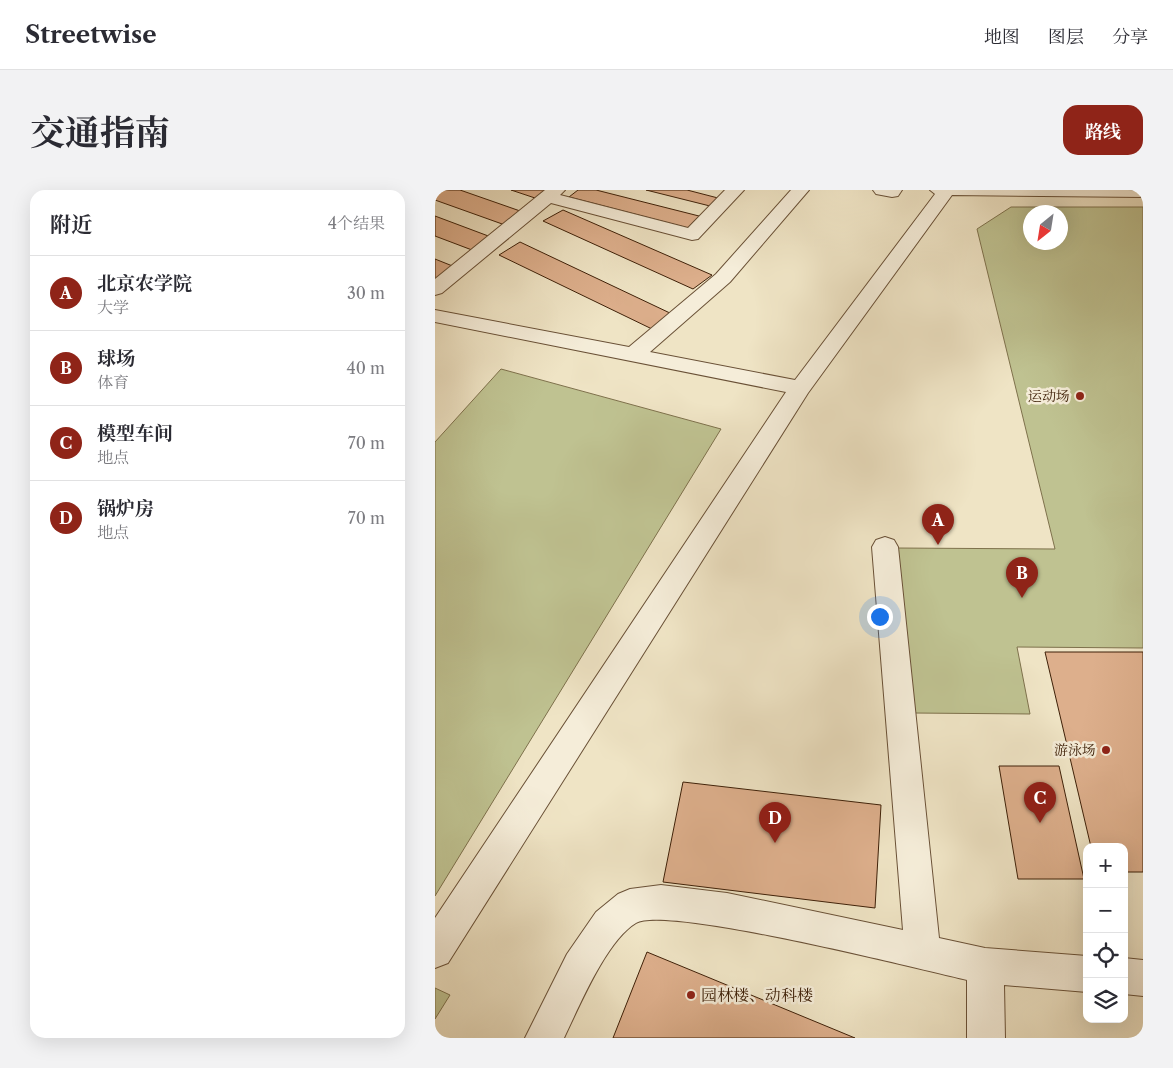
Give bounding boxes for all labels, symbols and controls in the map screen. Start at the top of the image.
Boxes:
text: Streetwise [25,20,157,49]
text: 地图 [984,26,1020,48]
text: 图层 [1048,26,1084,48]
text: 分享 [1112,26,1148,48]
button: 路线 [1063,105,1143,155]
text: 交通指南 [30,111,170,154]
north arrow [1023,205,1068,250]
text: 附近 [50,212,92,237]
text: 4个结果 [328,213,385,233]
text: 北京农学院 [97,272,192,295]
text: A [60,283,72,303]
text: 30 m [347,283,385,303]
text: 大学 [97,297,129,317]
text: 球场 [97,347,135,370]
text: B [60,358,72,378]
text: 40 m [346,358,385,378]
text: 体育 [97,372,129,392]
place label: 运动场 [1028,387,1070,405]
marker: 运动场 [1074,390,1086,402]
text: 模型车间 [97,422,173,445]
text: C [60,433,72,453]
text: 70 m [348,433,385,453]
text: 地点 [97,447,129,467]
text: 锅炉房 [97,497,154,520]
pin: A [922,504,954,545]
text: D [59,508,73,528]
text: 70 m [348,508,385,528]
text: 地点 [97,522,129,542]
pin: B [1006,557,1038,598]
your location [867,604,893,630]
place label: 游泳场 [1054,741,1096,759]
marker: 游泳场 [1100,744,1112,756]
pin: C [1024,782,1056,823]
pin: D [759,802,791,843]
map controls [1083,843,1128,1023]
button: + [1083,843,1128,888]
button: − [1083,888,1128,933]
button: locate [1083,933,1128,978]
button: layers [1083,978,1128,1023]
place label: 园林楼、动科楼 [701,985,813,1005]
marker: 园林楼、动科楼 [685,989,697,1001]

